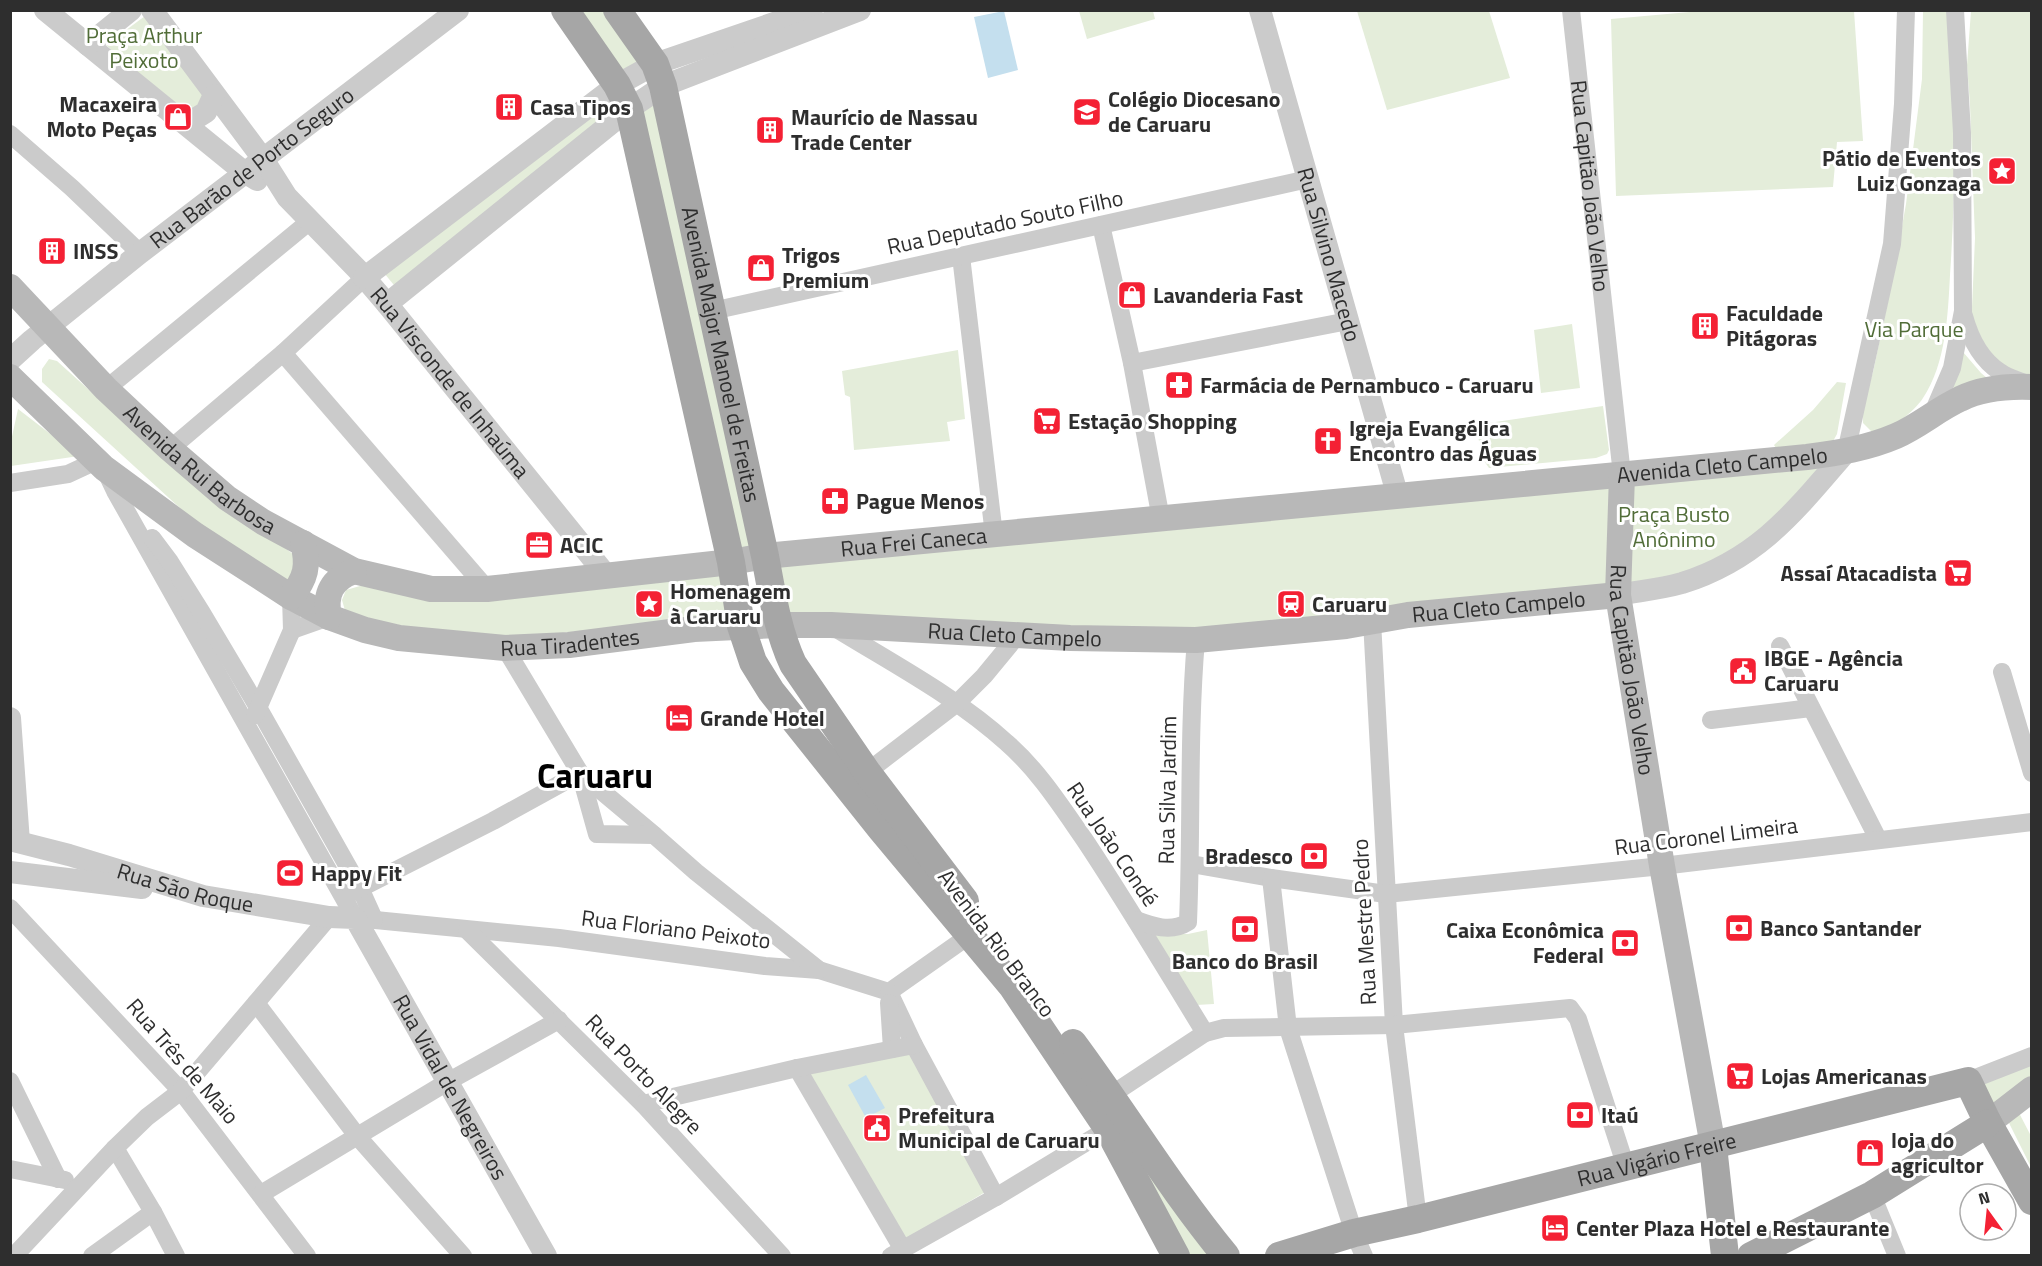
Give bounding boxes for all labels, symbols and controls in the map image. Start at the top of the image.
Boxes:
park label: Praça Arthur Peixoto [86,18,203,77]
street label: Rua Barão de Porto Seguro [142,78,361,257]
street label: Rua Capitão João Velho [1562,78,1619,294]
place label: Colégio Diocesano de Caruaru [1108,82,1280,141]
place label: Macaxeira Moto Peças [46,87,157,146]
place label: Casa Tipos [530,90,631,124]
building icon: Casa Tipos [493,91,525,123]
school or university icon: Colégio Diocesano de Caruaru [1071,96,1103,128]
place label: Maurício de Nassau Trade Center [791,100,978,159]
shop icon: Macaxeira Moto Peças [162,101,194,133]
building icon: Maurício de Nassau Trade Center [754,114,786,146]
place label: Pátio de Eventos Luiz Gonzaga [1822,141,1981,200]
place icon: Pátio de Eventos Luiz Gonzaga [1986,155,2018,187]
street label: Rua Silvino Macedo [1288,163,1370,346]
street label: Rua Deputado Souto Filho [884,180,1126,264]
street label: Avenida Major Manoel de Freitas [673,203,770,505]
place label: INSS [73,234,119,268]
building icon: INSS [36,235,68,267]
place label: Trigos Premium [782,238,869,297]
shop icon: Trigos Premium [745,252,777,284]
place label: Lavanderia Fast [1153,278,1303,312]
street label: Rua Visconde de Inhaúma [362,279,538,486]
shop icon: Lavanderia Fast [1116,279,1148,311]
place label: Faculdade Pitágoras [1726,296,1823,355]
building icon: Faculdade Pitágoras [1689,310,1721,342]
park label: Via Parque [1864,312,1964,346]
place label: Farmácia de Pernambuco - Caruaru [1200,368,1534,402]
pharmacy icon: Farmácia de Pernambuco - Caruaru [1163,369,1195,401]
street label: Avenida Rui Barbosa [115,396,282,543]
place label: Estação Shopping [1068,404,1237,438]
supermarket icon: Estação Shopping [1031,405,1063,437]
place label: Igreja Evangélica Encontro das Águas [1349,411,1537,470]
church icon: Igreja Evangélica Encontro das Águas [1312,425,1344,457]
street label: Avenida Cleto Campelo [1615,437,1830,492]
place label: Pague Menos [856,484,984,518]
pharmacy icon: Pague Menos [819,485,851,517]
park label: Praça Busto Anônimo [1618,497,1730,556]
street label: Rua Frei Caneca [839,518,988,566]
place label: ACIC [560,528,603,562]
office icon: ACIC [523,529,555,561]
place label: Assaí Atacadista [1781,556,1937,590]
supermarket icon: Assaí Atacadista [1942,557,1974,589]
street label: Rua Capitão João Velho [1600,564,1664,778]
place label: Homenagem à Caruaru [670,574,791,633]
street label: Rua Cleto Campelo [1410,581,1587,632]
place label: Caruaru [1312,587,1387,621]
place icon: Homenagem à Caruaru [633,588,665,620]
station icon: Caruaru [1275,588,1307,620]
street label: Rua Cleto Campelo [927,613,1102,656]
street label: Rua Tiradentes [500,619,642,665]
place label: IBGE - Agência Caruaru [1764,641,1903,700]
public building icon: IBGE - Agência Caruaru [1727,655,1759,687]
place label: Grande Hotel [700,701,825,735]
hotel icon: Grande Hotel [663,702,695,734]
street label: Rua Silva Jardim [1149,715,1185,865]
district label: Caruaru [537,749,653,801]
street label: Rua João Condé [1059,775,1167,913]
street label: Rua Coronel Limeira [1612,808,1800,864]
street label: Rua Mestre Pedro [1343,838,1385,1006]
place label: Bradesco [1205,839,1293,873]
bank icon: Bradesco [1298,840,1330,872]
street label: Rua São Roque [113,854,256,921]
place label: Happy Fit [311,856,402,890]
sports icon: Happy Fit [274,857,306,889]
street label: Avenida Rio Branco [930,862,1064,1024]
street label: Rua Floriano Peixoto [579,901,773,957]
place label: Banco Santander [1760,911,1921,945]
bank icon: Banco Santander [1723,912,1755,944]
bank icon: Banco do Brasil [1229,913,1261,945]
place label: Caixa Econômica Federal [1446,913,1604,972]
bank icon: Caixa Econômica Federal [1609,927,1641,959]
place label: Banco do Brasil [1172,944,1318,978]
street label: Rua Vidal de Negreiros [384,988,517,1186]
street label: Rua Três de Maio [118,990,248,1132]
street label: Rua Porto Alegre [577,1006,711,1142]
place label: Lojas Americanas [1761,1059,1927,1093]
supermarket icon: Lojas Americanas [1724,1060,1756,1092]
place label: Prefeitura Municipal de Caruaru [898,1098,1100,1157]
place label: Itaú [1601,1098,1639,1132]
bank icon: Itaú [1564,1099,1596,1131]
public building icon: Prefeitura Municipal de Caruaru [861,1112,893,1144]
street label: Rua Vigário Freire [1573,1123,1740,1195]
place label: loja do agricultor [1891,1123,1984,1182]
shop icon: loja do agricultor [1854,1137,1886,1169]
north arrow [1958,1182,2018,1242]
text: N [1976,1184,1993,1211]
place label: Center Plaza Hotel e Restaurante [1576,1211,1889,1245]
hotel icon: Center Plaza Hotel e Restaurante [1539,1212,1571,1244]

